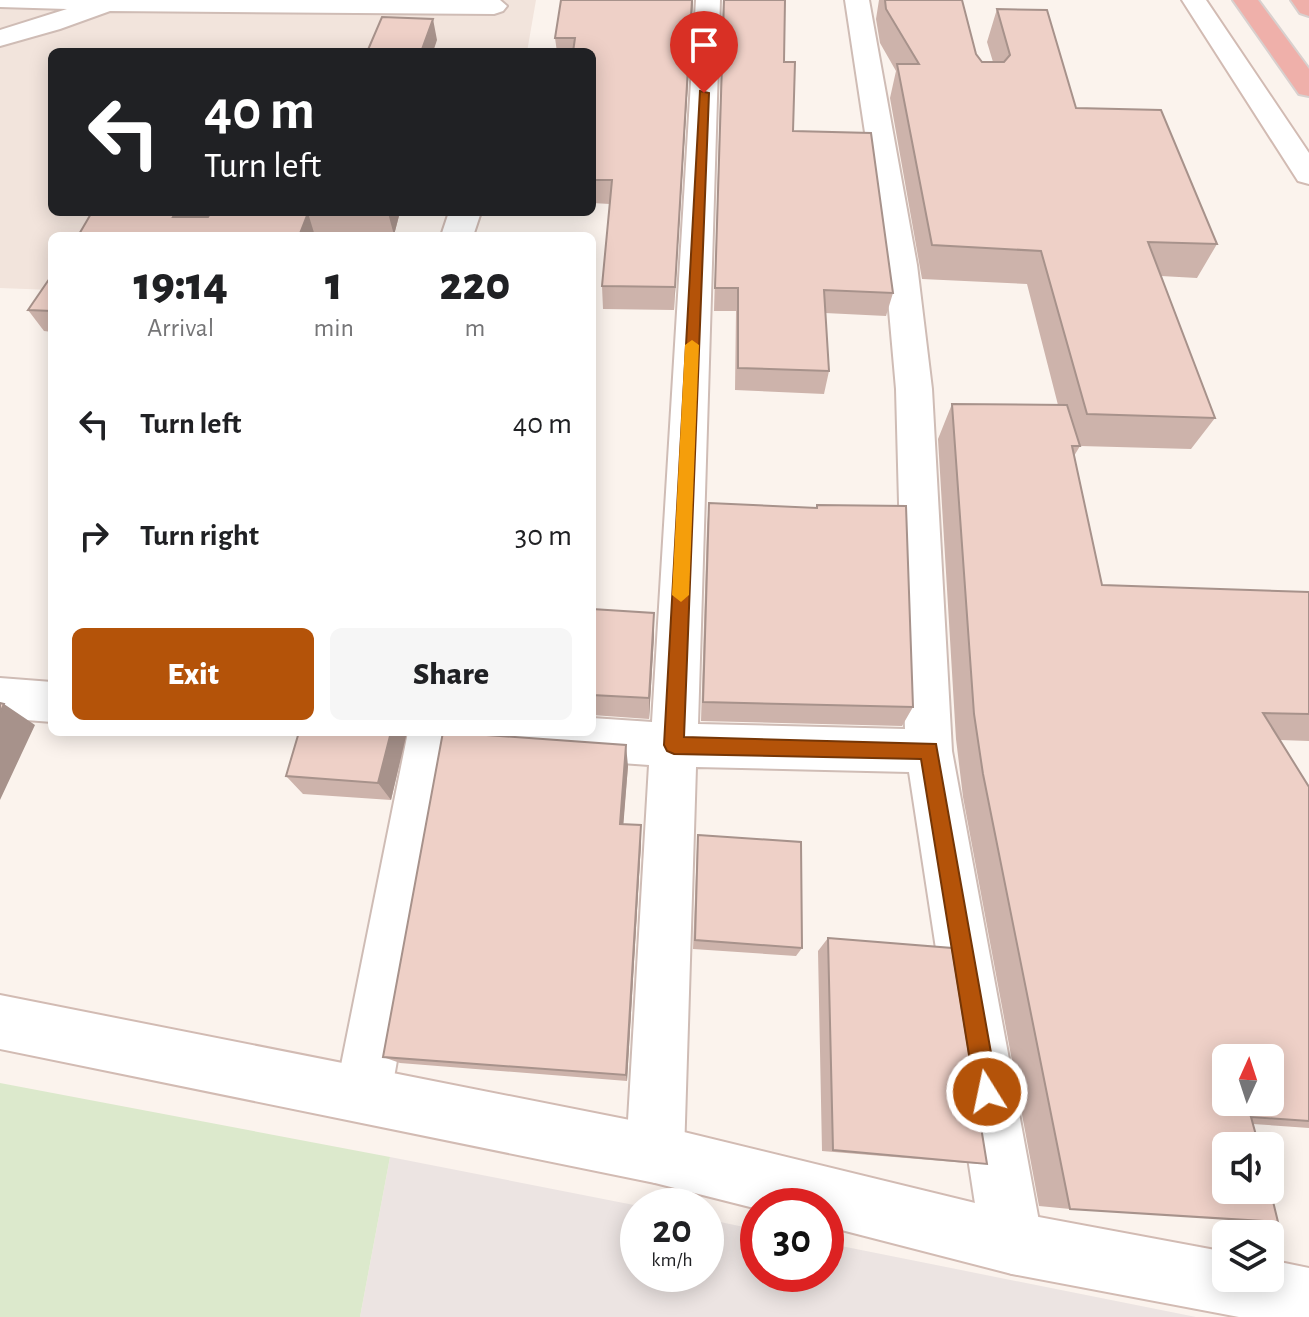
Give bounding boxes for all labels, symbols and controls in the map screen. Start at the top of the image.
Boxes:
pin [670,11,738,93]
icon: arrive [682,23,726,67]
icon: left [72,80,176,184]
text: 40 m [204,83,315,139]
text: Turn left [204,148,321,184]
text: 19:14 [134,261,228,309]
text: 1 [325,261,343,309]
text: 220 [440,261,510,309]
text: Arrival [147,315,214,341]
text: min [314,315,354,341]
text: m [465,315,485,341]
icon: left [72,402,116,446]
text: Turn left [140,409,241,439]
text: 40 m [513,409,572,439]
icon: right [72,514,116,558]
text: Turn right [140,521,259,551]
text: 30 m [515,521,572,551]
button: Exit [72,628,314,720]
button: Share [330,628,572,720]
north arrow [1212,1044,1284,1116]
map controls [1212,1044,1284,1292]
position arrow [945,1050,1029,1134]
button: sound [1212,1132,1284,1204]
speed limit sign: 30 [740,1188,844,1292]
text: 20 [652,1210,692,1250]
button: layers [1212,1220,1284,1292]
text: km/h [651,1250,693,1270]

